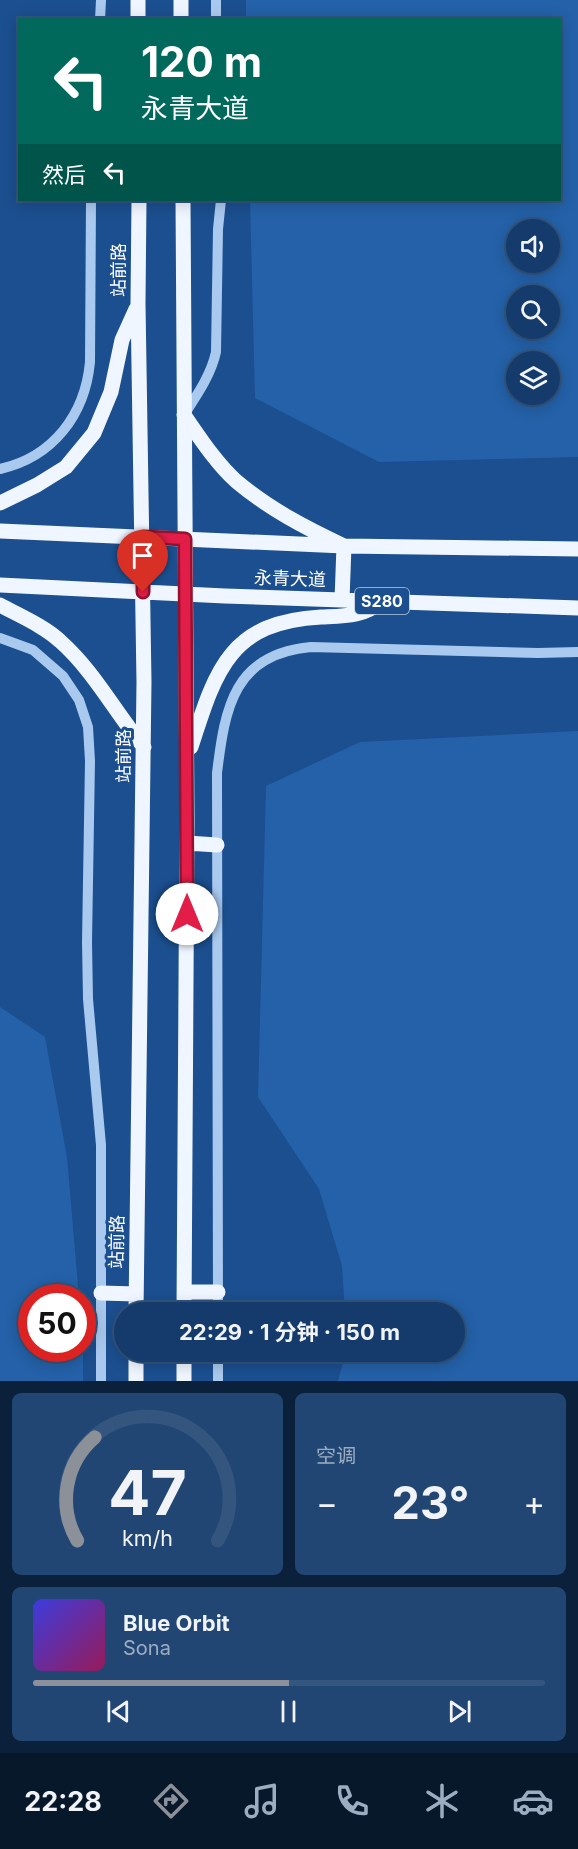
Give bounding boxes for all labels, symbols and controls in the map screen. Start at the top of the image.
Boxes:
text: 120 m [141,36,262,87]
icon: left [42,42,120,120]
text: 永青大道 [141,92,249,125]
icon: left [98,156,131,189]
text: 然后 [42,162,86,188]
map controls [506,219,560,405]
button: sound [506,219,560,273]
street label: 站前路 [108,243,129,297]
button: search [506,285,560,339]
button: layers [506,351,560,405]
pin [117,530,168,592]
icon: arrive [126,539,159,572]
street label: 永青大道 [254,567,326,590]
road number: S280 [355,588,409,614]
street label: 站前路 [113,729,134,783]
position arrow [155,882,219,946]
street label: 站前路 [106,1215,127,1269]
speed limit sign: 50 [18,1284,96,1362]
text: 22:29 · 1 分钟 · 150 m [179,1319,400,1345]
text: 空调 [316,1444,356,1468]
text: 47 [108,1455,187,1530]
text: 23° [392,1475,469,1530]
text: − [316,1483,338,1523]
text: + [523,1483,545,1523]
text: km/h [122,1525,173,1551]
text: Blue Orbit [123,1610,230,1636]
text: Sona [123,1636,171,1660]
icon: previous [102,1695,135,1728]
icon: pause [272,1695,305,1728]
icon: next [443,1695,476,1728]
icon: directions [150,1780,192,1822]
icon: music [241,1780,283,1822]
icon: phone [331,1780,373,1822]
icon: climate [421,1780,463,1822]
icon: car [512,1780,554,1822]
text: 22:28 [24,1785,102,1818]

